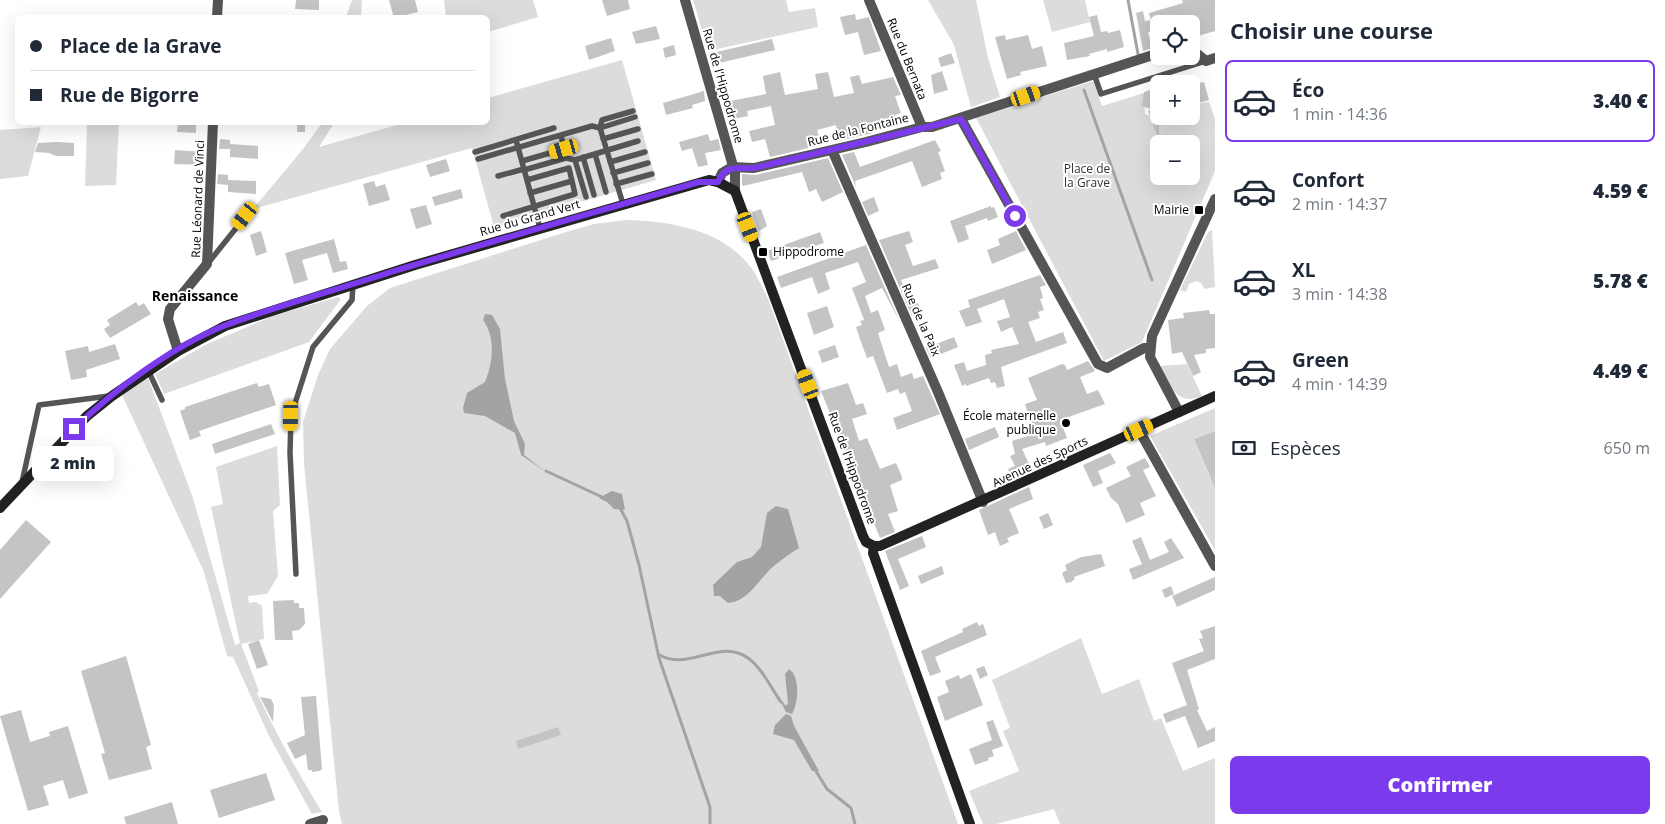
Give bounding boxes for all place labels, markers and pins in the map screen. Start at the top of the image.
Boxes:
place label: Mairie [1154,201,1189,218]
marker: Mairie [1193,204,1205,216]
place label: Hippodrome [773,243,844,260]
marker: Hippodrome [757,246,769,258]
place label: École maternelle publique [963,407,1056,438]
marker: École maternelle publique [1060,417,1072,429]

